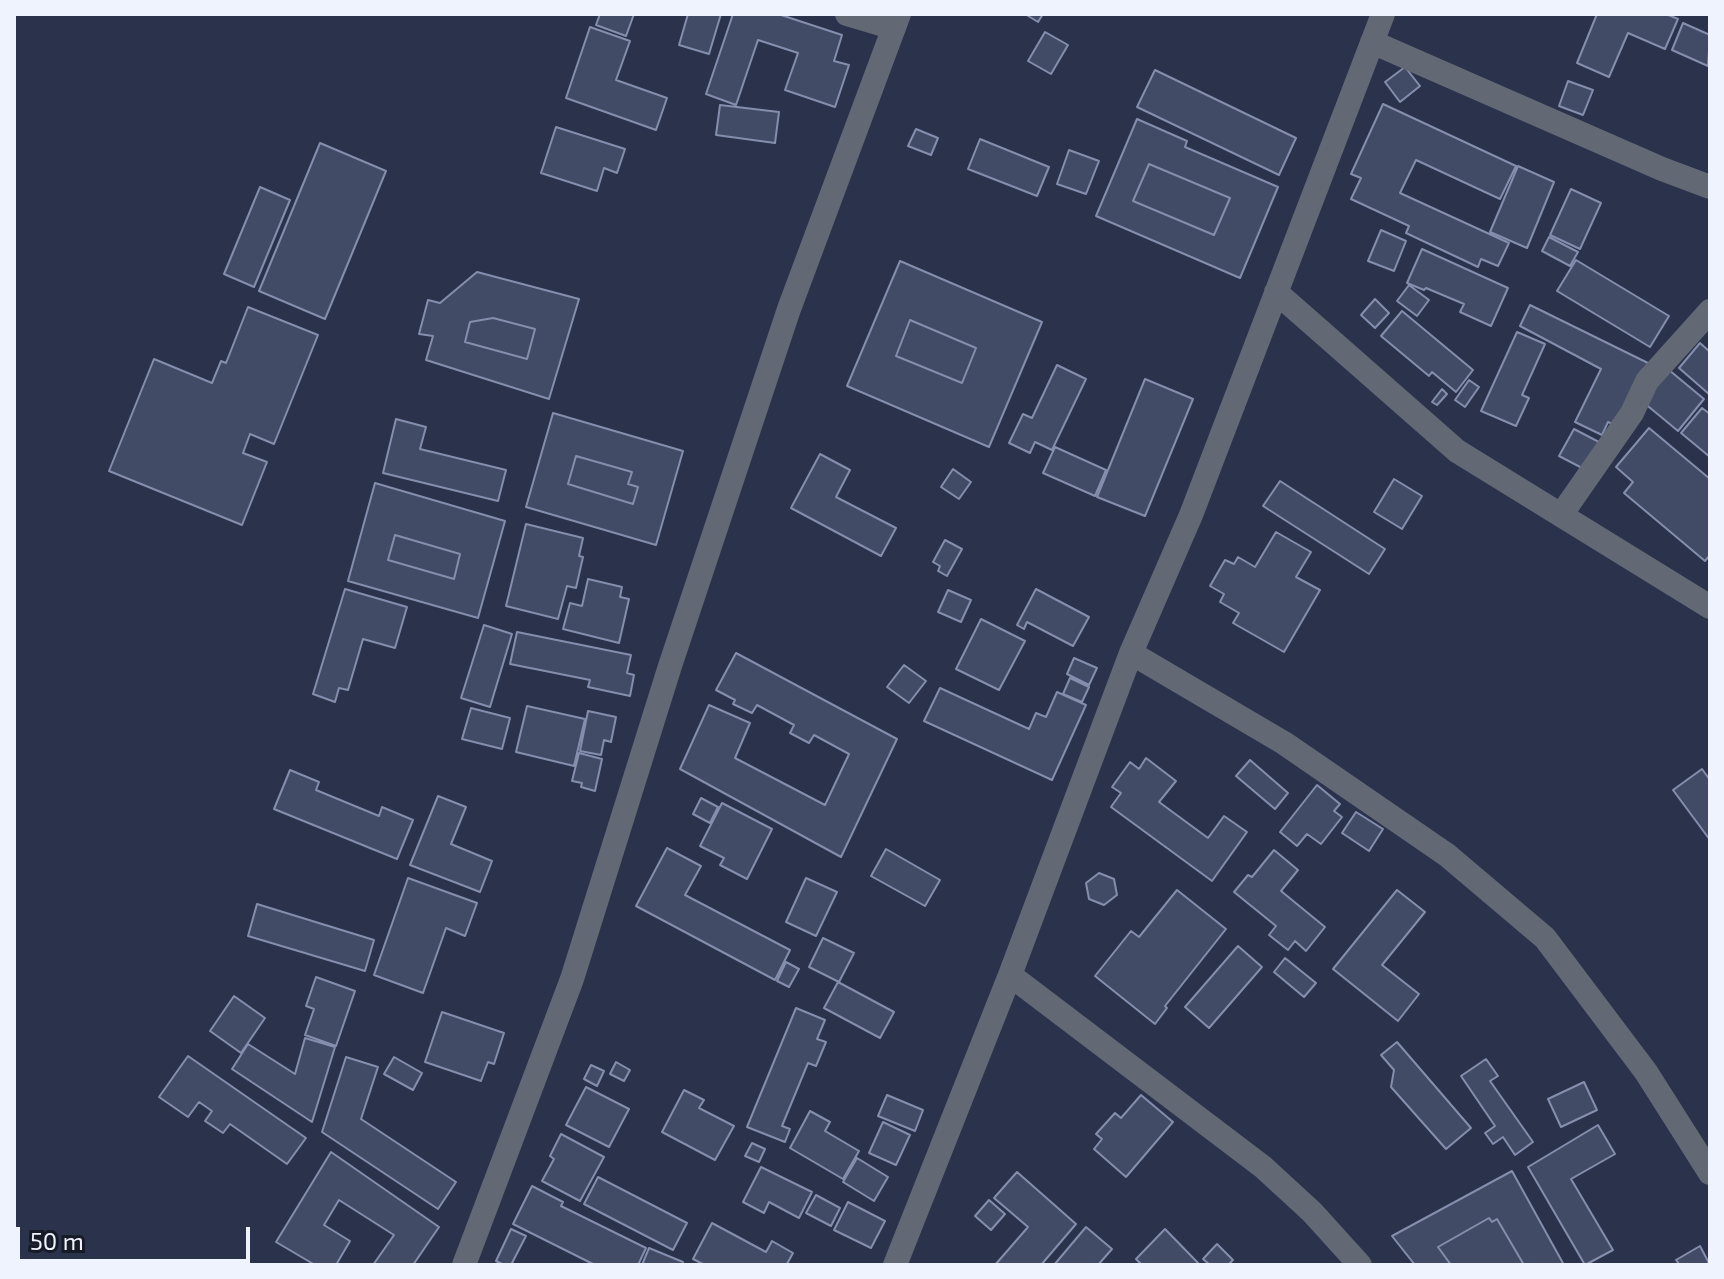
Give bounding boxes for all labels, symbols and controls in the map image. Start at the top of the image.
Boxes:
scale bar [20,1211,254,1261]
text: 50 m [30,1226,84,1255]

